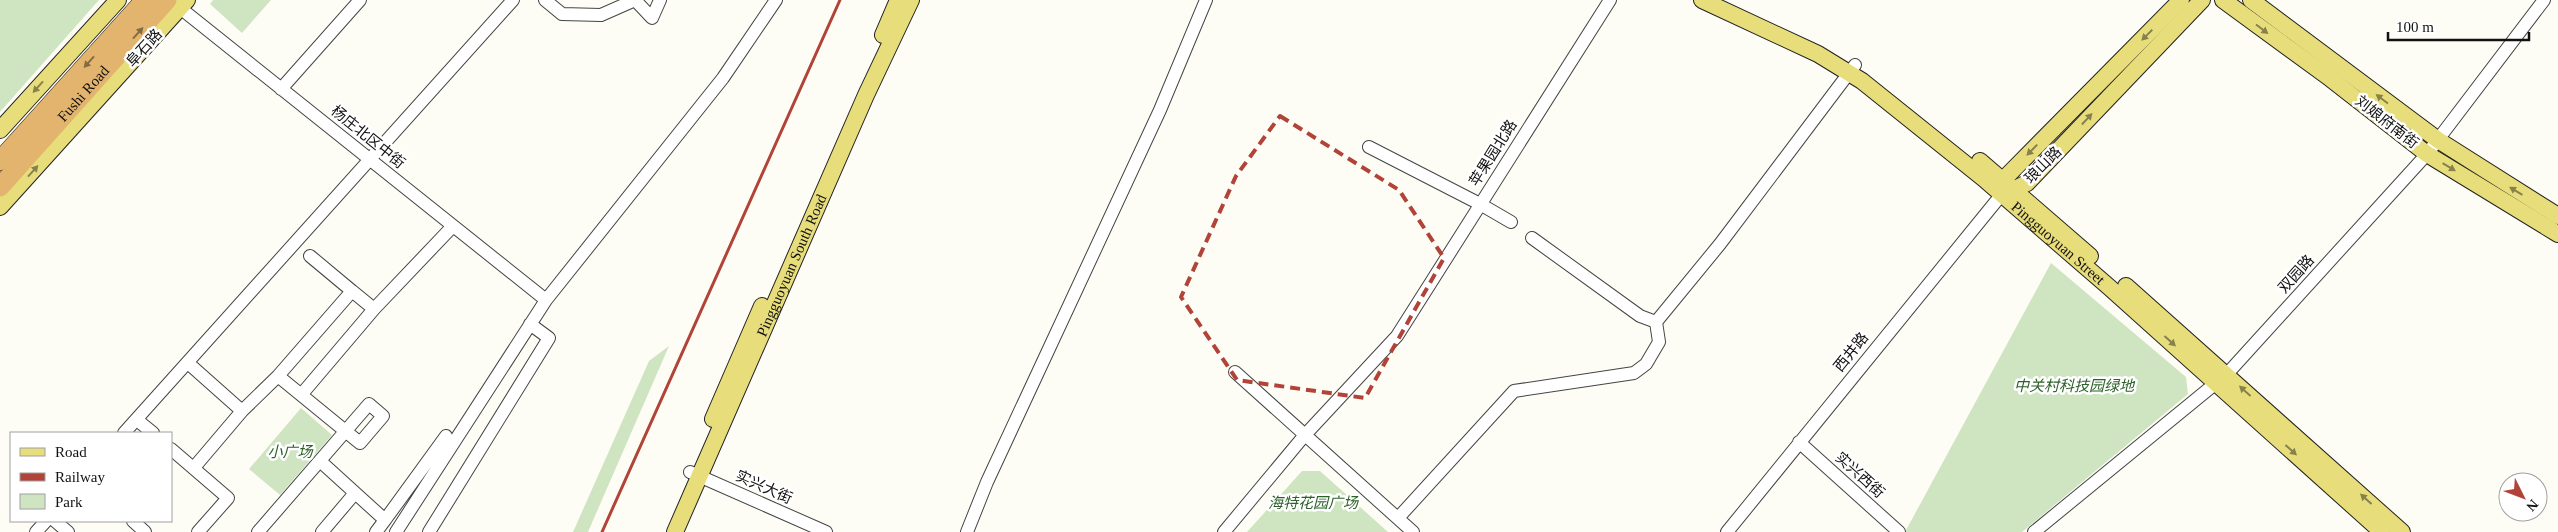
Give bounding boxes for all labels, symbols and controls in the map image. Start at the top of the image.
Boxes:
scale bar [2388,10,2529,42]
text: 100 m [2396,19,2434,35]
one-way arrow [2255,24,2269,34]
street label: 阜石路 [123,26,165,70]
one-way arrow [132,27,143,40]
one-way arrow [2141,28,2153,40]
one-way arrow [83,56,95,68]
street label: Fushi Road [54,62,112,125]
one-way arrow [32,81,43,94]
street label: 刘娘府南街 [2353,92,2422,151]
one-way arrow [2376,93,2389,104]
street label: 杨庄北区中街 [328,102,409,172]
one-way arrow [2081,113,2093,125]
street label: 苹果园北路 [1465,116,1520,189]
street label: 琅山路 [2021,143,2065,187]
one-way arrow [2026,143,2038,155]
one-way arrow [2442,162,2455,171]
one-way arrow [27,165,38,178]
one-way arrow [2510,186,2523,195]
street label: Pingguoyuan South Road [753,191,830,339]
street label: Pingguoyuan Street [2008,198,2109,288]
street label: 双园路 [2275,252,2317,296]
street label: 西井路 [1830,329,1871,375]
one-way arrow [2164,336,2177,347]
park label: 中关村科技园绿地 [2014,378,2136,394]
one-way arrow [2239,385,2251,397]
legend [10,432,172,522]
text: Road [55,444,87,460]
park label: 小广场 [267,444,314,460]
one-way arrow [2285,444,2297,456]
street label: 实兴西街 [1832,449,1888,501]
street label: 实兴大街 [733,467,795,507]
text: Railway [55,469,105,485]
north arrow [2498,472,2548,522]
text: Park [55,494,83,510]
one-way arrow [2359,494,2372,505]
park label: 海特花园广场 [1268,495,1360,511]
text: N [2523,497,2541,514]

